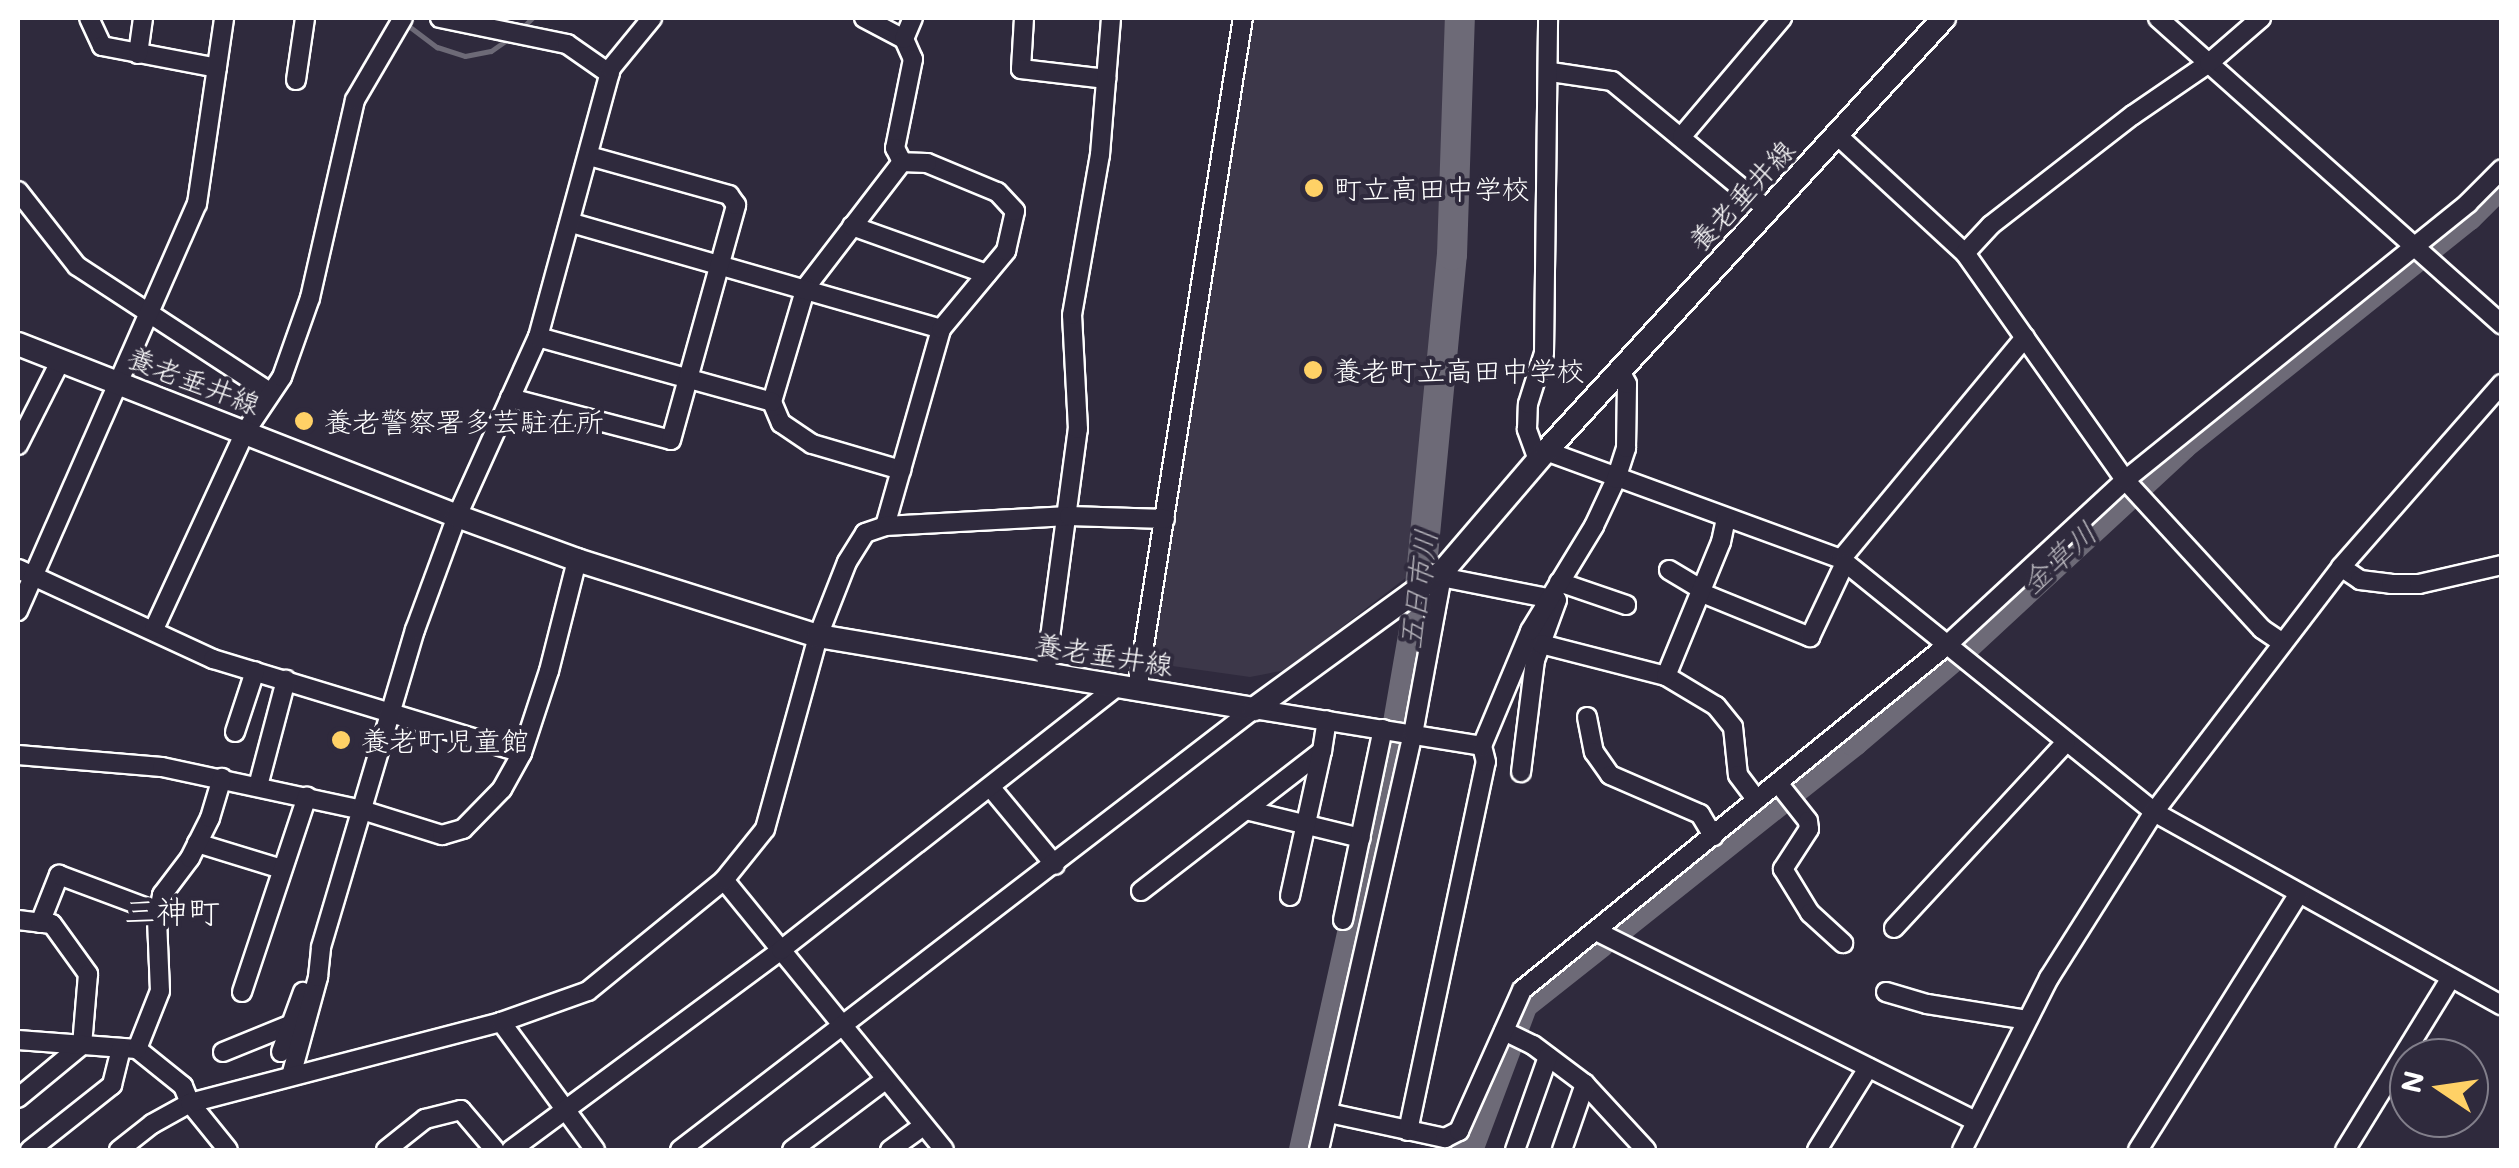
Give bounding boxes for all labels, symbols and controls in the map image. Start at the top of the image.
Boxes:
street label: 養老垂井線 [1681,132,1801,258]
place label: 町立高田中学校 [1334,171,1530,205]
marker: 町立高田中学校 [1303,177,1325,199]
street label: 養老垂井線 [123,339,265,421]
place label: 養老町立高田中学校 [1333,353,1585,387]
marker: 養老町立高田中学校 [1302,359,1324,381]
place label: 養老警察署多芸駐在所 [324,404,604,438]
marker: 養老警察署多芸駐在所 [293,410,315,432]
water label: 金草川 [2013,514,2103,600]
water label: 五日市川 [1391,527,1443,651]
street label: 養老垂井線 [1032,626,1176,682]
place label: 養老町児童館 [361,723,529,757]
marker: 養老町児童館 [330,729,352,751]
district label: 三神町 [124,891,220,929]
north arrow [2389,1038,2489,1138]
text: N [2392,1067,2432,1096]

